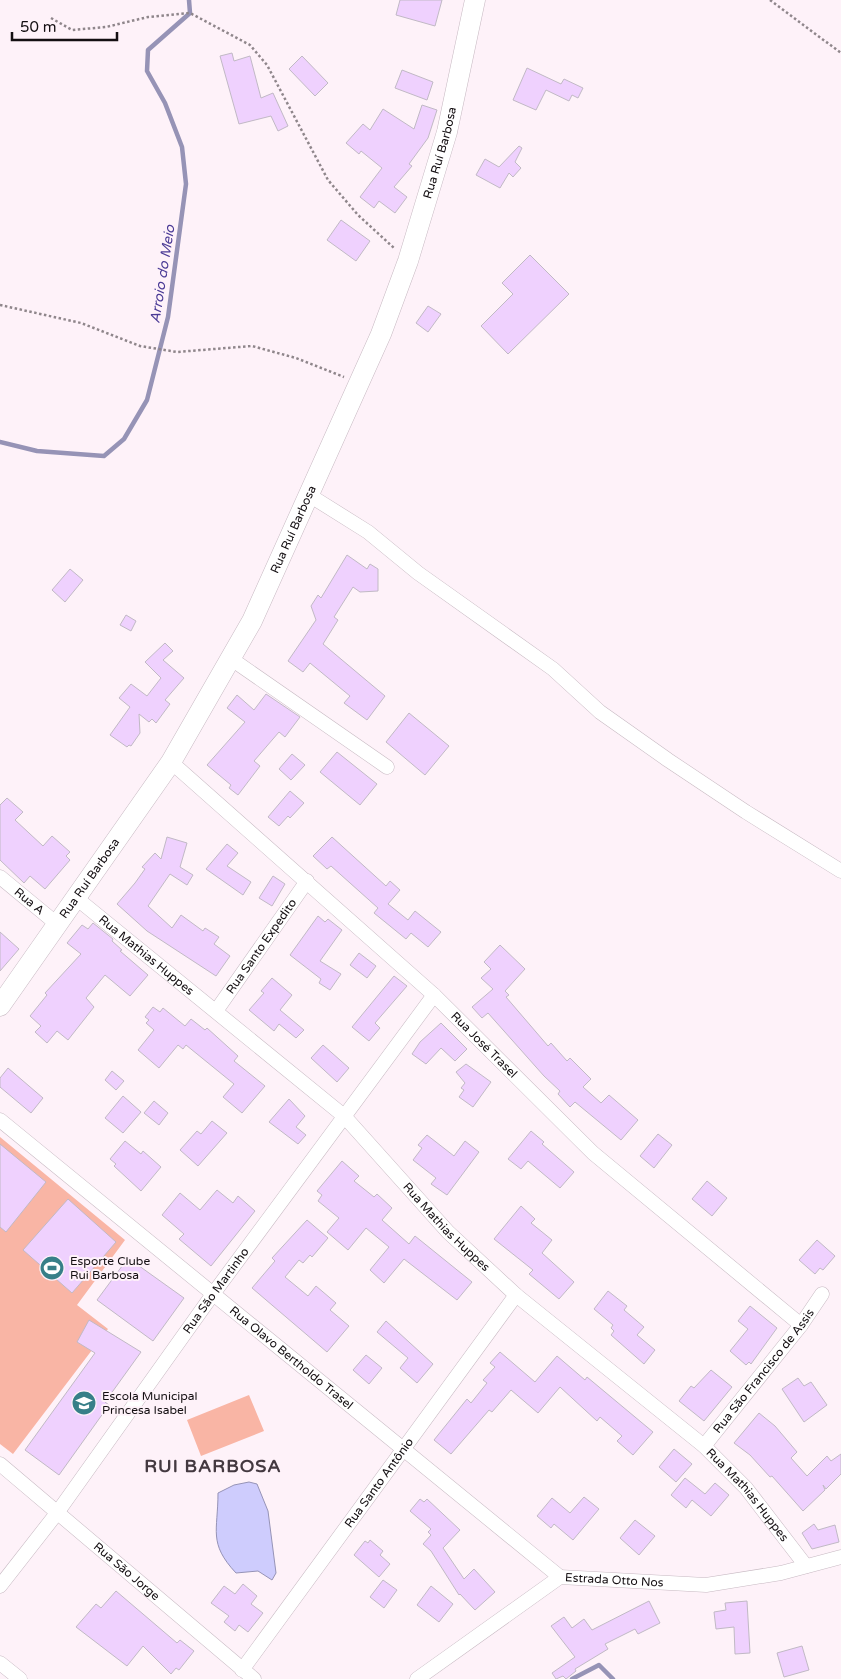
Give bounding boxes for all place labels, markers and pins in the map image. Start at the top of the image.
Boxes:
place label: Esporte Clube Rui Barbosa [70,1254,150,1282]
sports icon: Esporte Clube Rui Barbosa [39,1255,65,1281]
place label: Escola Municipal Princesa Isabel [102,1389,198,1417]
school or university icon: Escola Municipal Princesa Isabel [71,1390,97,1416]

